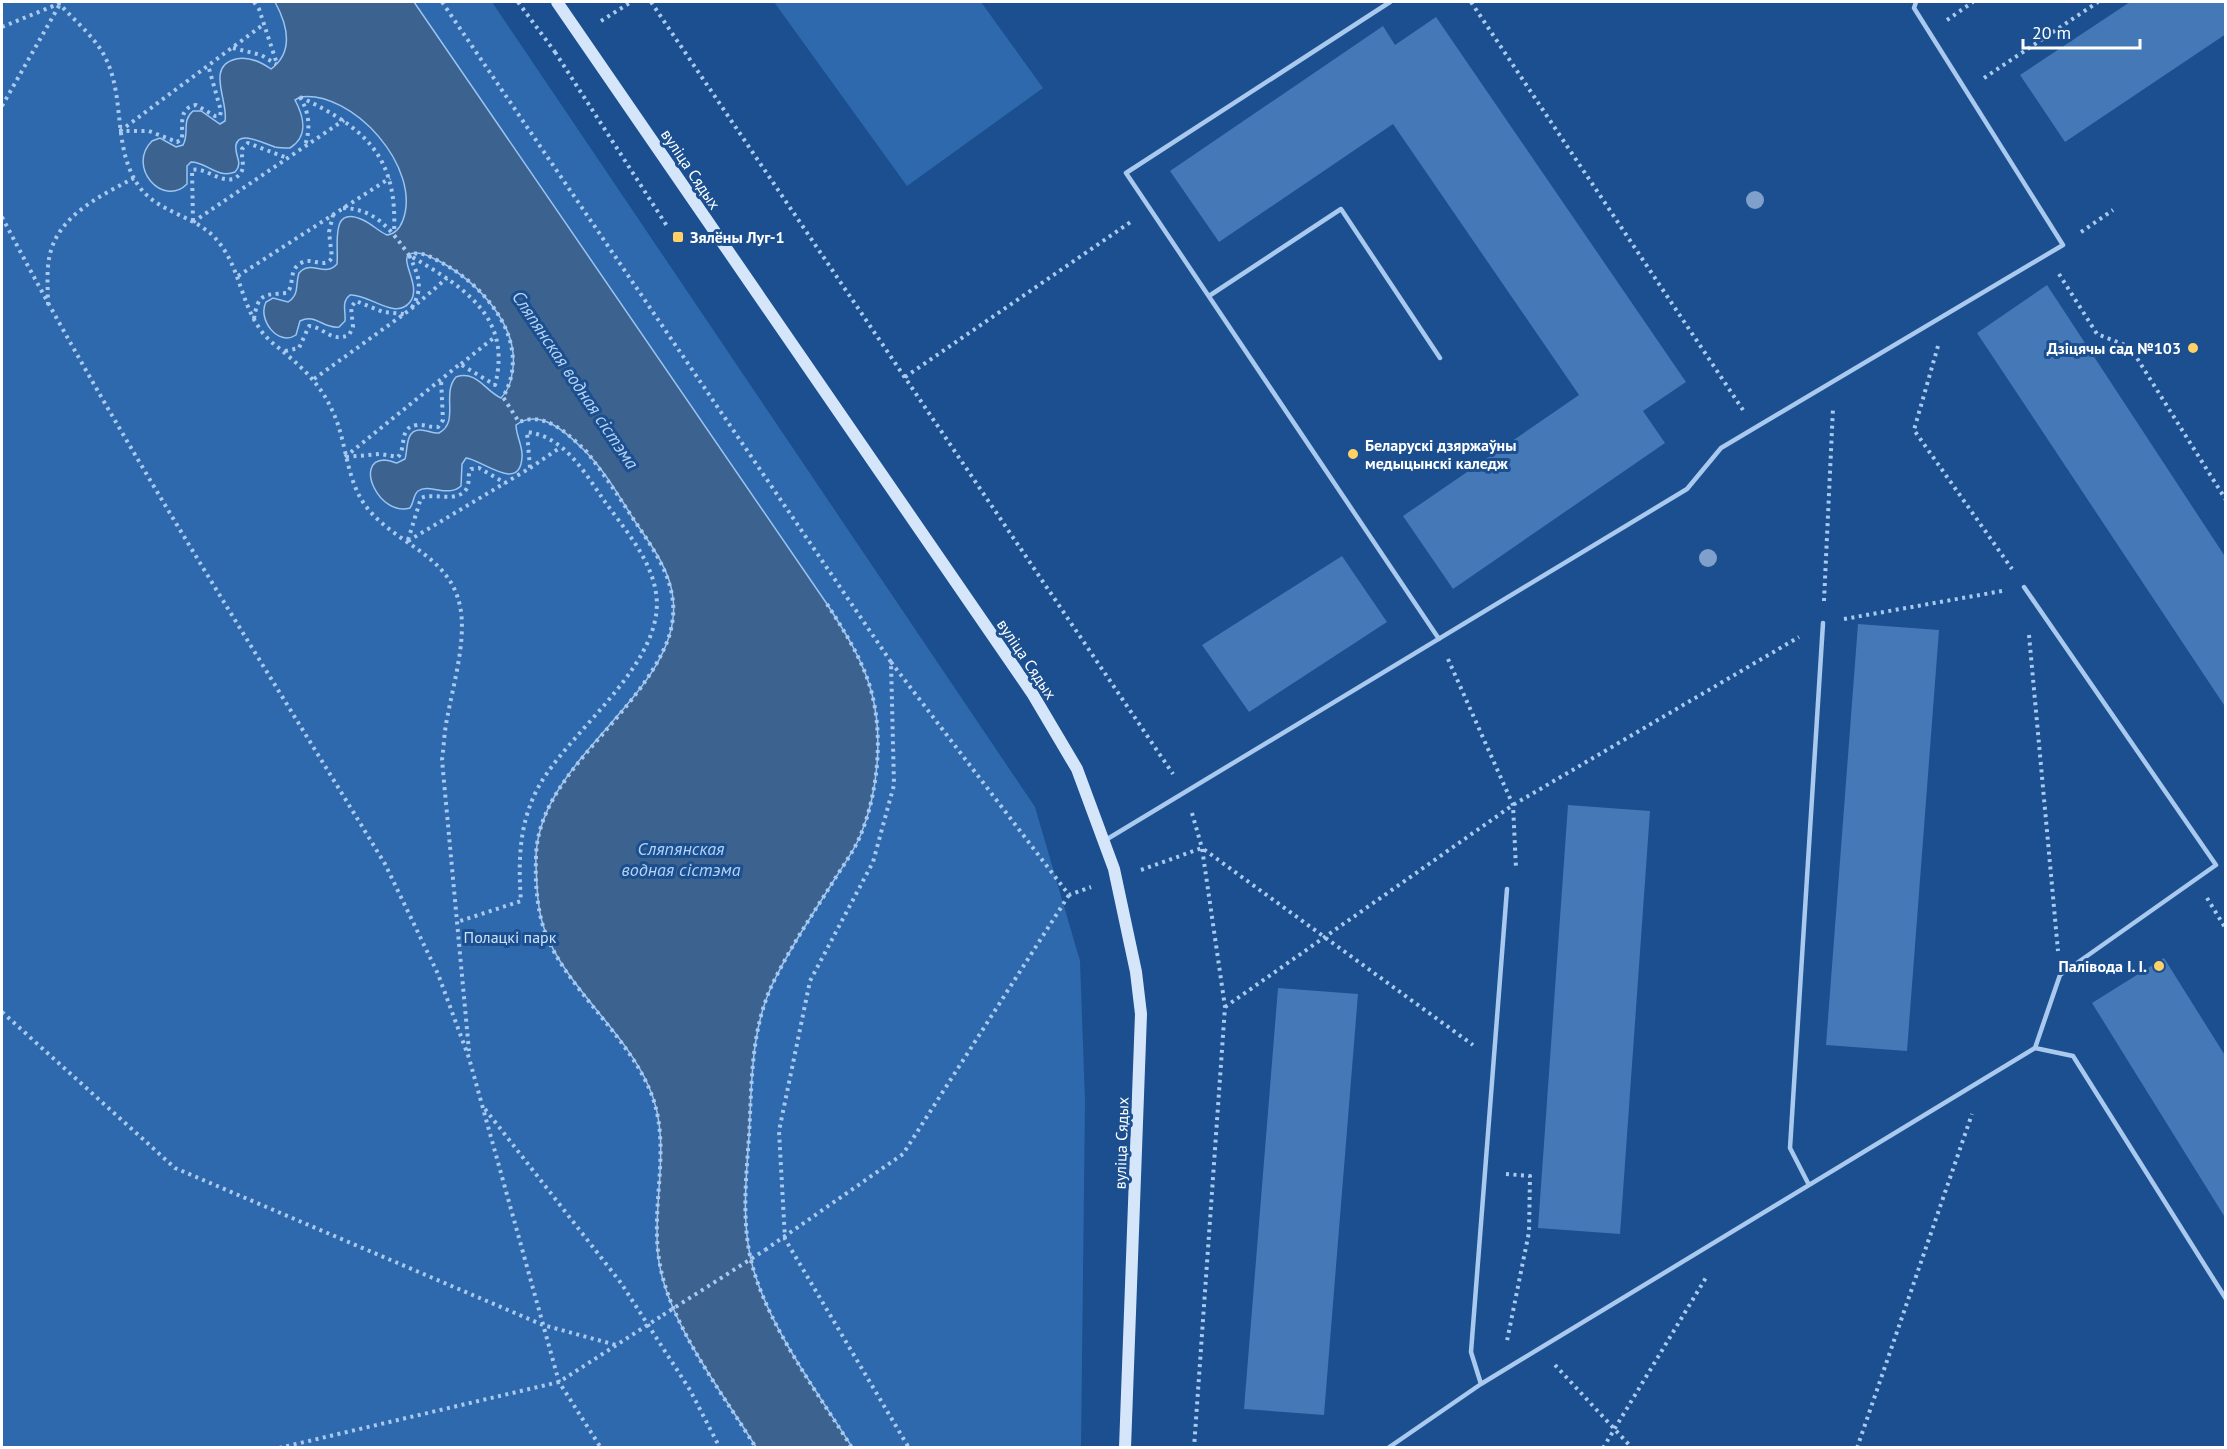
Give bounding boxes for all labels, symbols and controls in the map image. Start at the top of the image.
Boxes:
scale bar [2023,12,2140,50]
text: 20 m [2032,21,2071,44]
street label: вуліца Сядых [657,125,725,213]
place label: Зялёны Луг-1 [690,227,785,247]
marker: Зялёны Луг-1 [671,230,685,244]
water label: Сляпянская водная сістэма [507,286,644,474]
place label: Дзіцячы сад №103 [2047,338,2181,358]
marker: Дзіцячы сад №103 [2186,341,2200,355]
place label: Беларускі дзяржаўны медыцынскі каледж [1365,435,1516,473]
marker: Беларускі дзяржаўны медыцынскі каледж [1346,447,1360,461]
street label: вуліца Сядых [993,615,1061,703]
water label: Сляпянская водная сістэма [622,837,741,881]
park label: Полацкі парк [464,927,557,947]
place label: Палівода І. І. [2059,956,2147,976]
marker: Палівода І. І. [2152,959,2166,973]
street label: вуліца Сядых [1109,1096,1133,1190]

